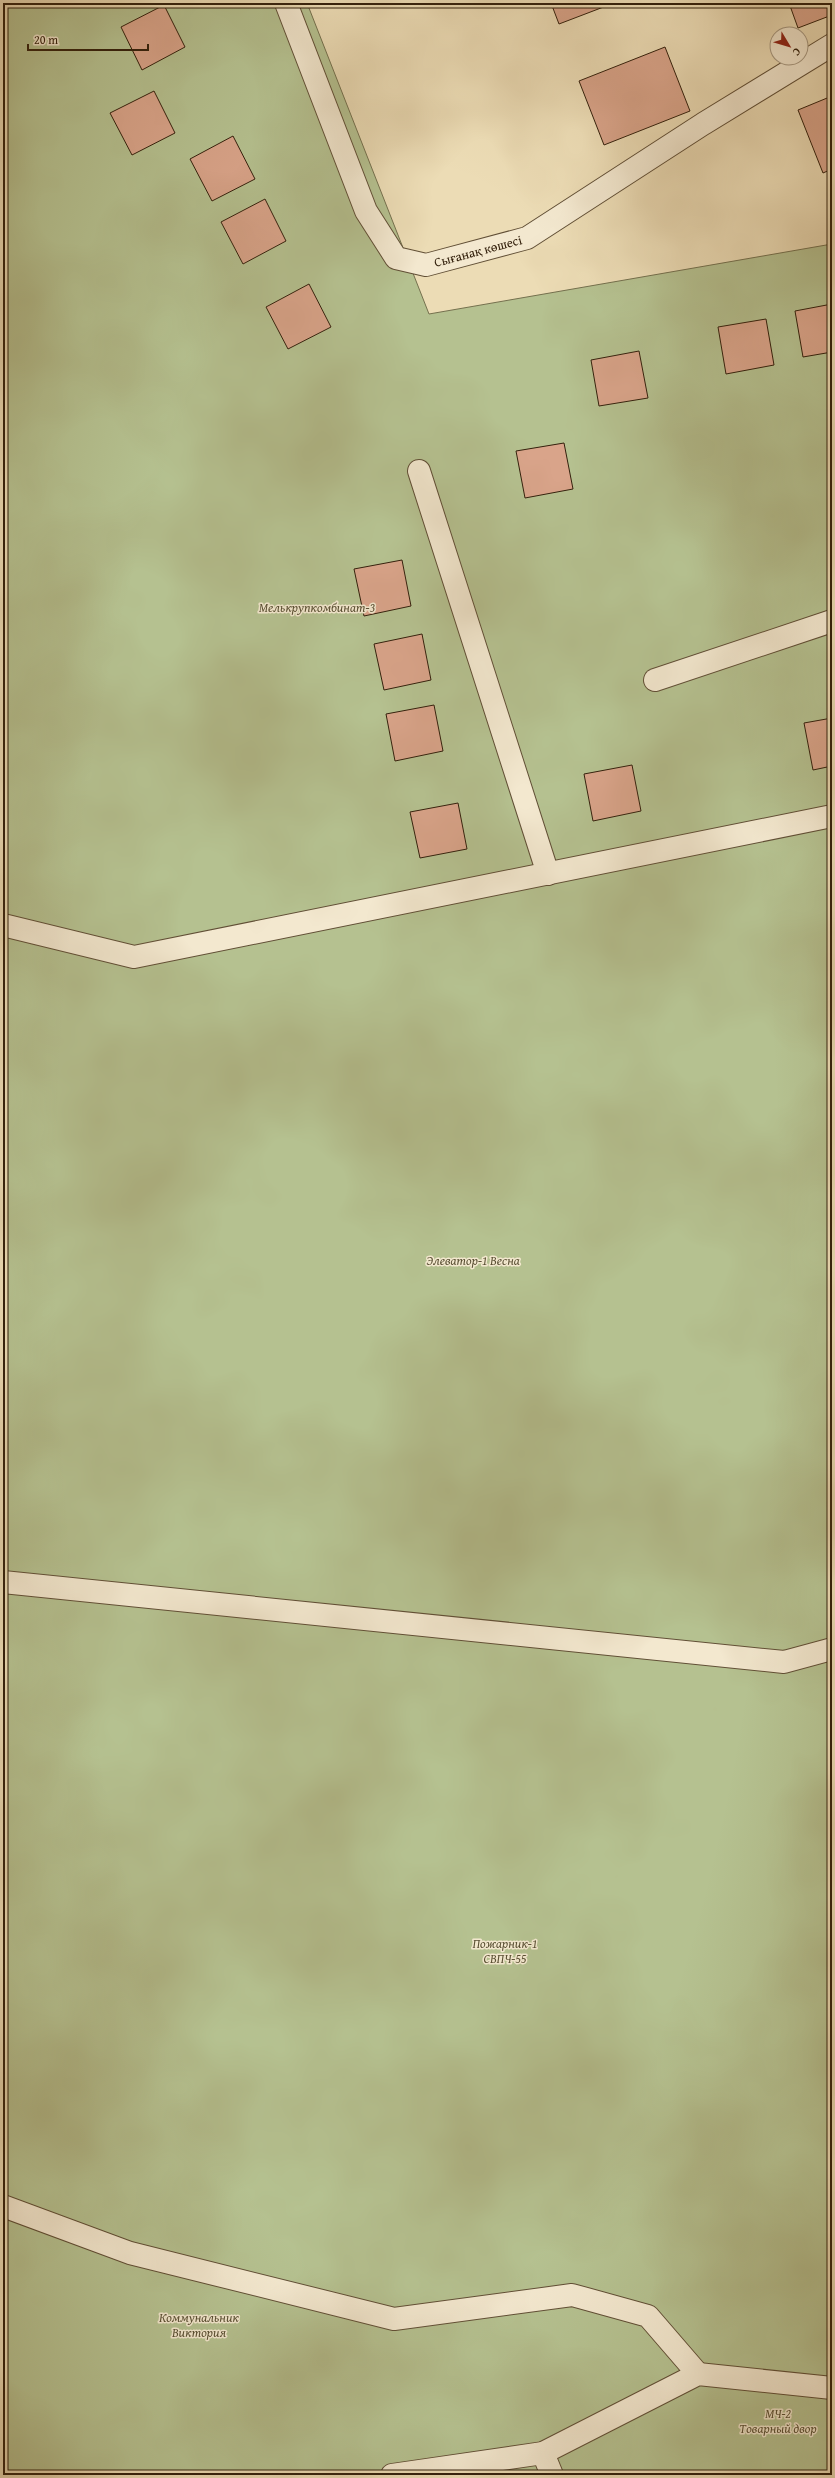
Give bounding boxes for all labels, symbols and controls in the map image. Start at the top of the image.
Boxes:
scale bar [28,26,148,52]
north arrow [769,26,809,66]
text: 20 m [34,31,58,48]
text: С [789,45,805,60]
street label: Сығанақ көшесі [432,230,524,272]
park label: Мелькрупкомбинат-3 [259,598,375,617]
park label: Элеватор-1 Весна [426,1251,520,1270]
park label: Пожарник-1 СВПЧ-55 [473,1934,537,1968]
park label: Коммунальник Виктория [159,2308,240,2342]
park label: МЧ-2 Товарный двор [739,2404,817,2438]

